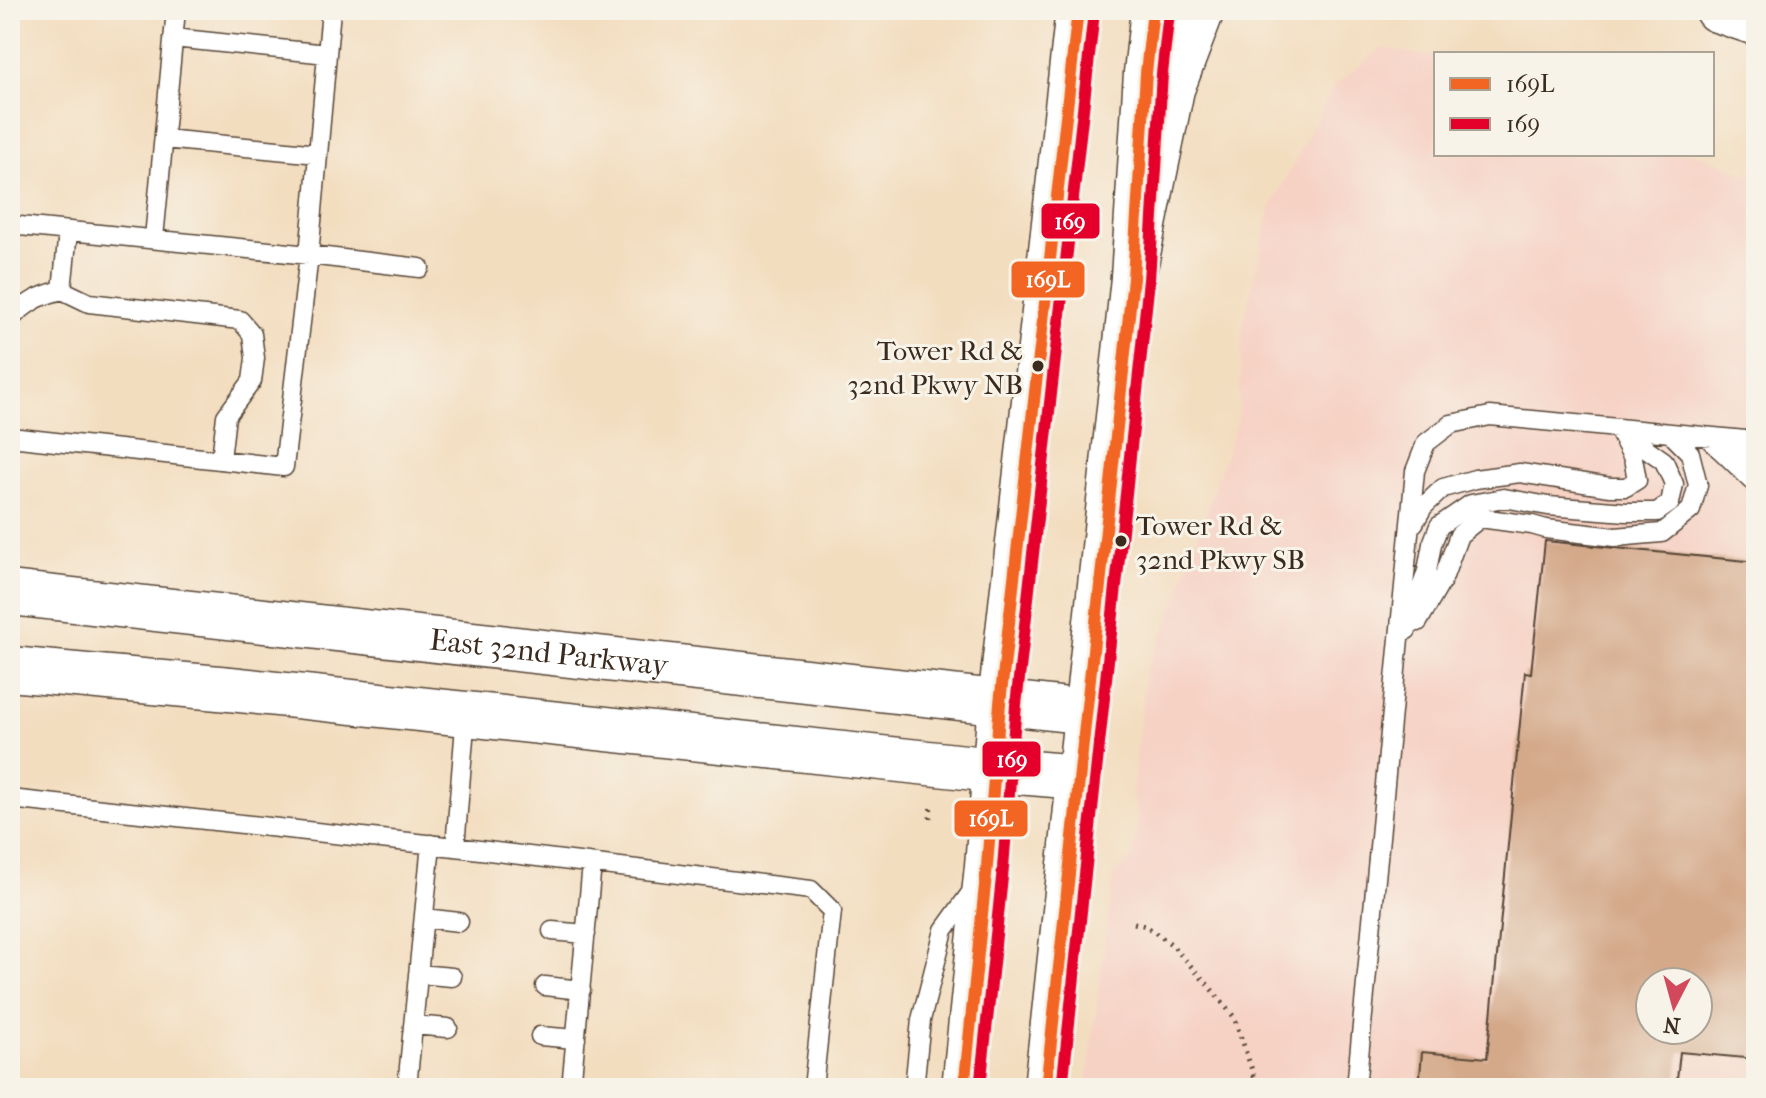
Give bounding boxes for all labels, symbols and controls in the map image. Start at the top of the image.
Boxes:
legend [1434,52,1714,156]
text: 169L [1506,70,1555,98]
text: 169 [1506,110,1540,138]
line badge: 169 [1040,202,1101,240]
text: 169 [1054,209,1086,235]
line badge: 169L [1010,260,1086,299]
text: 169L [1026,267,1071,293]
place label: Tower Rd & 32nd Pkwy NB [847,334,1023,401]
marker: Tower Rd & 32nd Pkwy NB [1030,358,1046,374]
place label: Tower Rd & 32nd Pkwy SB [1136,509,1305,576]
marker: Tower Rd & 32nd Pkwy SB [1113,533,1129,549]
street label: East 32nd Parkway [428,622,671,683]
line badge: 169 [981,740,1042,778]
text: 169 [996,747,1028,773]
line badge: 169L [953,799,1029,838]
text: 169L [969,806,1014,832]
north arrow [1634,966,1714,1046]
text: N [1662,1011,1682,1039]

